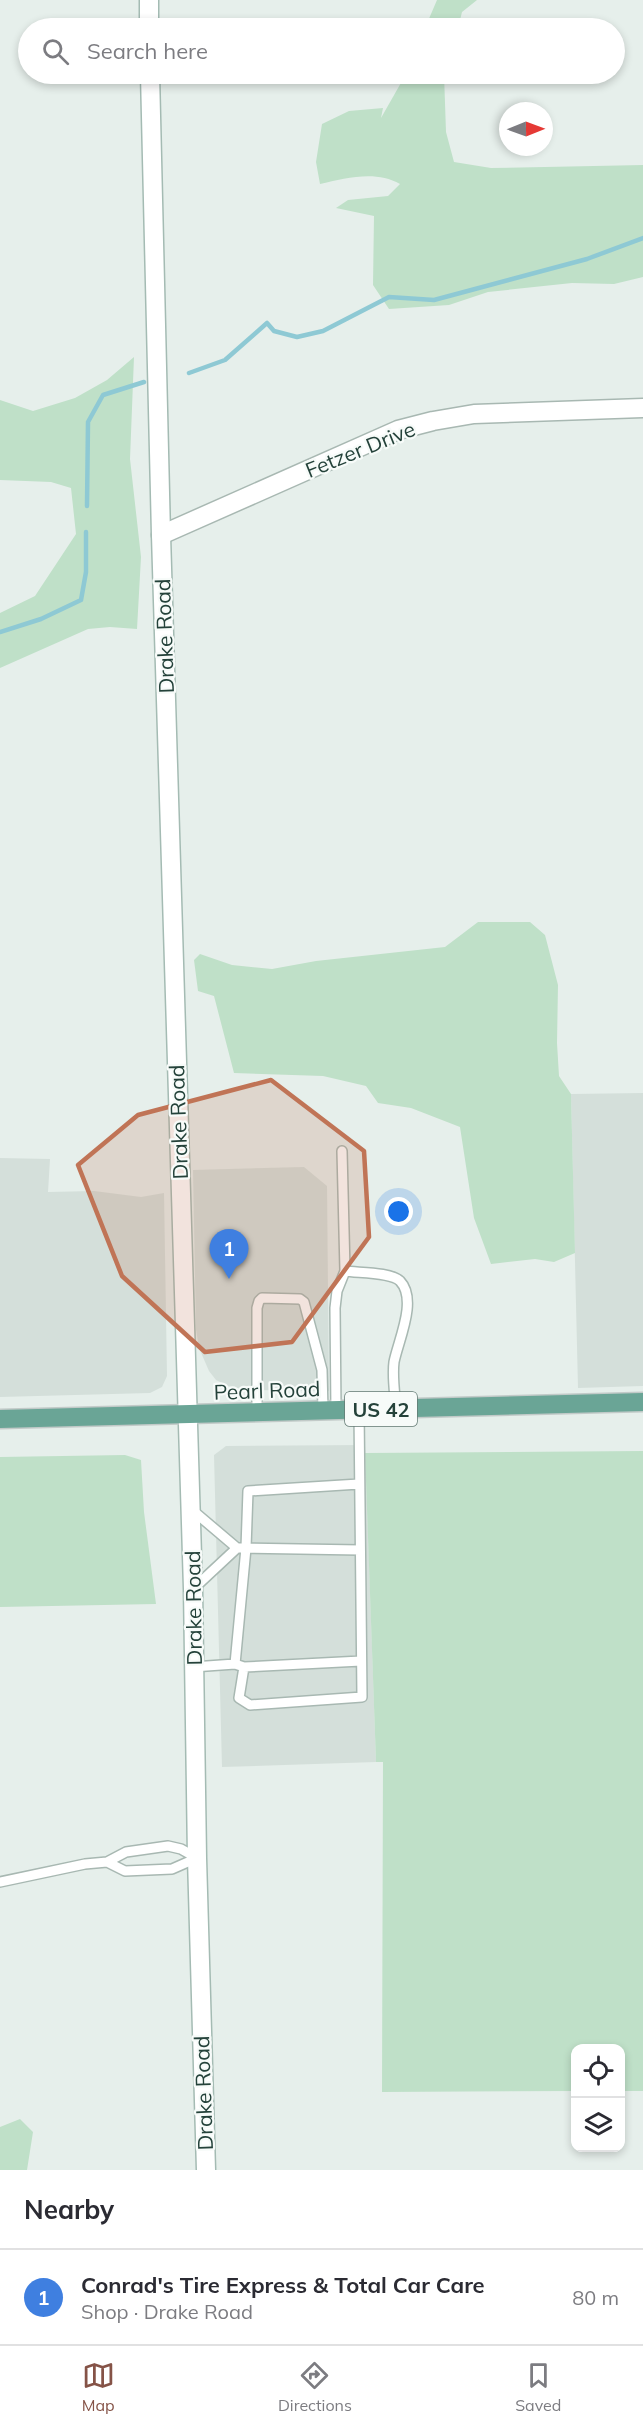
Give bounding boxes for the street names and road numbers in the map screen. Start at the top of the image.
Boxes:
street label: Fetzer Drive [301,415,419,483]
street label: Drake Road [149,578,179,694]
street label: Drake Road [163,1064,193,1180]
street label: Pearl Road [213,1375,321,1405]
road number: US 42 [345,1392,417,1426]
street label: Drake Road [179,1550,207,1666]
street label: Drake Road [188,2035,218,2151]

